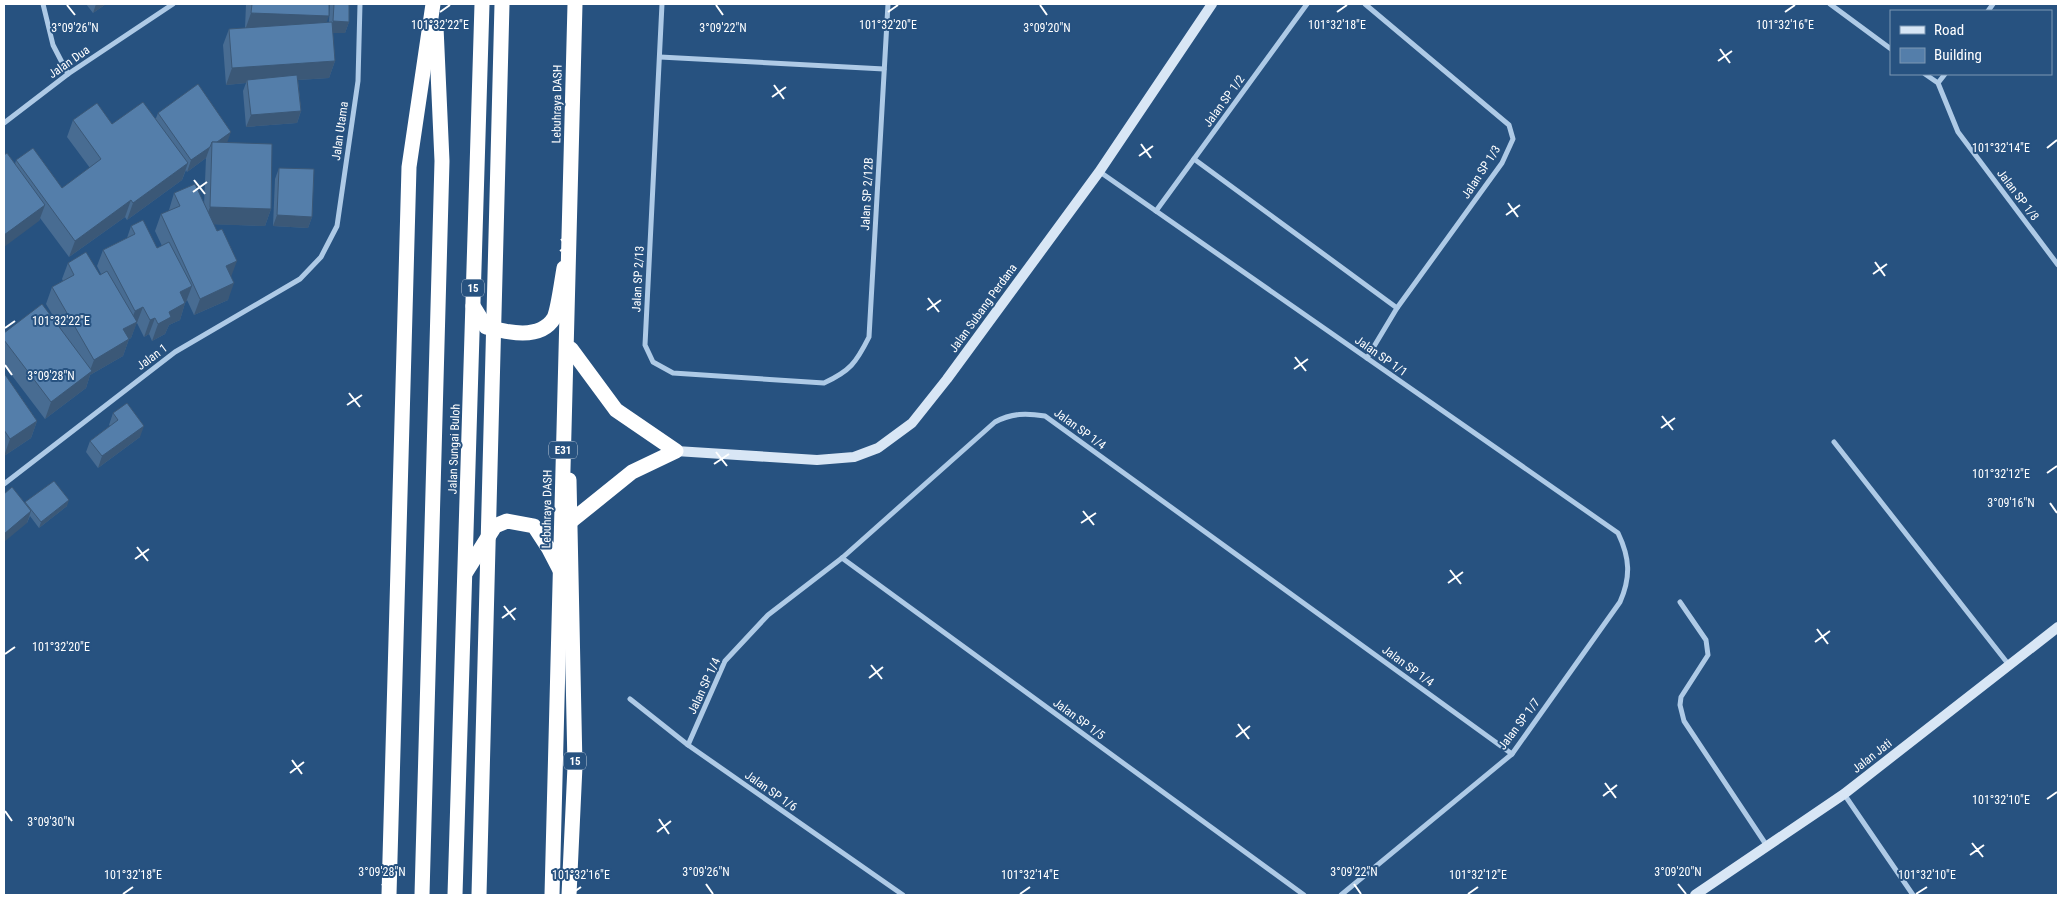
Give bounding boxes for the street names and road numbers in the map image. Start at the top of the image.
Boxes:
street label: Jalan Dua [46,43,92,81]
street label: Lebuhraya DASH [549,65,565,143]
street label: Jalan SP 1/2 [1201,72,1248,130]
street label: Jalan Utama [329,100,351,161]
street label: Jalan SP 1/3 [1459,143,1503,201]
street label: Jalan SP 2/12B [858,157,876,231]
street label: Jalan SP 1/8 [1994,167,2042,223]
street label: Jalan SP 2/13 [629,245,647,313]
street label: Jalan Subang Perdana [946,261,1020,355]
road number: 15 [462,280,484,296]
street label: Jalan SP 1/1 [1352,333,1410,379]
street label: Jalan 1 [134,341,170,373]
street label: Jalan Sungai Buloh [445,403,463,494]
street label: Jalan SP 1/4 [1051,406,1109,453]
road number: E31 [549,442,577,458]
street label: Lebuhraya DASH [539,470,555,548]
street label: Jalan SP 1/4 [1379,643,1437,690]
street label: Jalan SP 1/4 [685,656,723,716]
street label: Jalan SP 1/5 [1050,696,1108,743]
street label: Jalan SP 1/7 [1495,696,1543,752]
street label: Jalan Jati [1849,736,1895,776]
road number: 15 [564,752,586,769]
street label: Jalan SP 1/6 [742,768,800,814]

